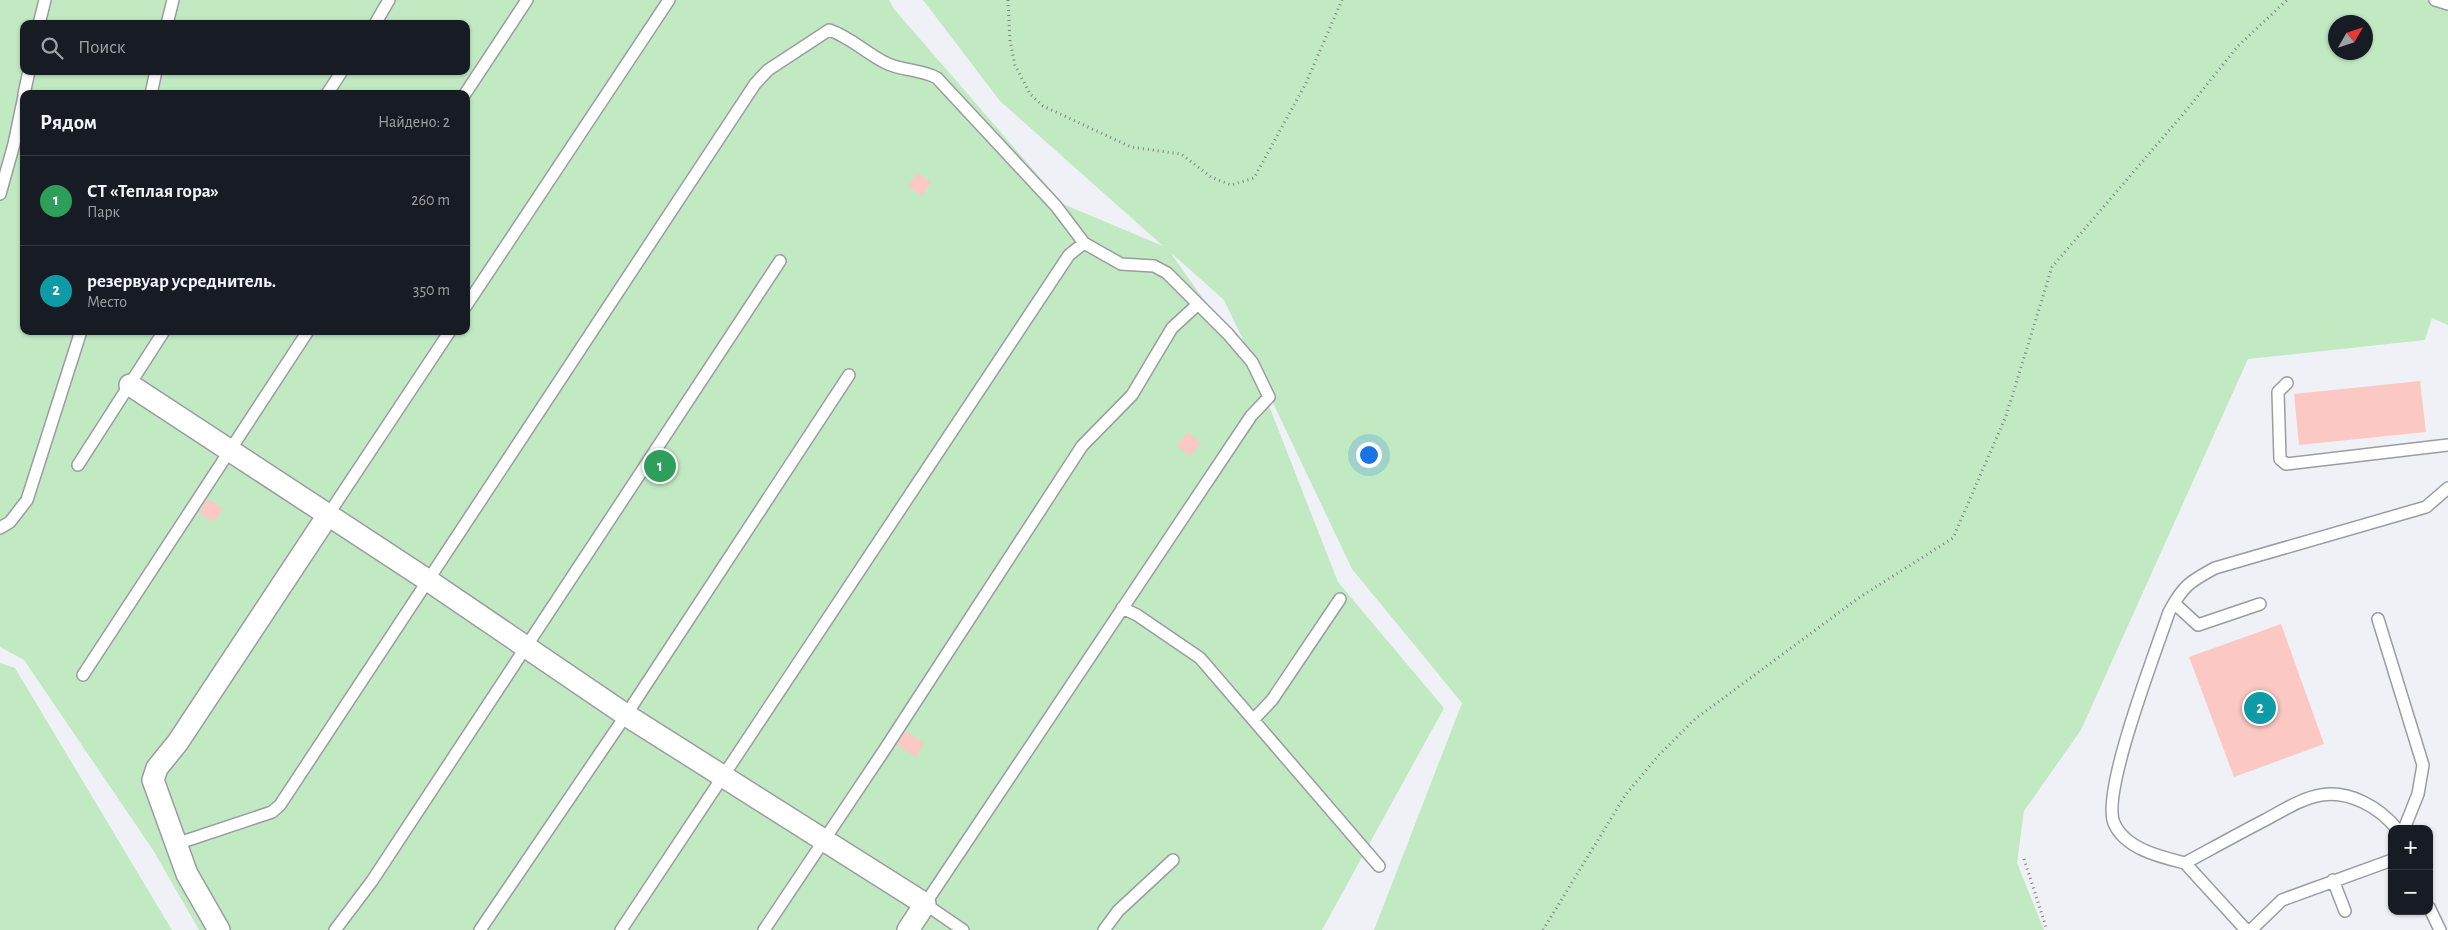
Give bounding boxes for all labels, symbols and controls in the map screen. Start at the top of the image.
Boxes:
north arrow [2328,15,2373,60]
search box [20,20,470,75]
icon: search [38,34,66,62]
text: Поиск [78,38,125,57]
text: Рядом [40,112,97,133]
text: Найдено: 2 [378,114,450,130]
text: СТ «Теплая гора» [87,182,219,201]
text: 1 [53,192,59,208]
text: 260 m [411,192,450,208]
text: Парк [87,204,120,220]
text: резервуар усреднитель. [87,272,276,291]
text: 2 [52,282,60,298]
text: 350 m [413,282,450,298]
text: Место [87,294,127,310]
your location [1356,442,1382,468]
pin: 1 [644,447,676,485]
pin: 2 [2244,689,2276,727]
map controls [2388,825,2433,915]
button: + [2388,825,2433,870]
button: − [2388,870,2433,915]

